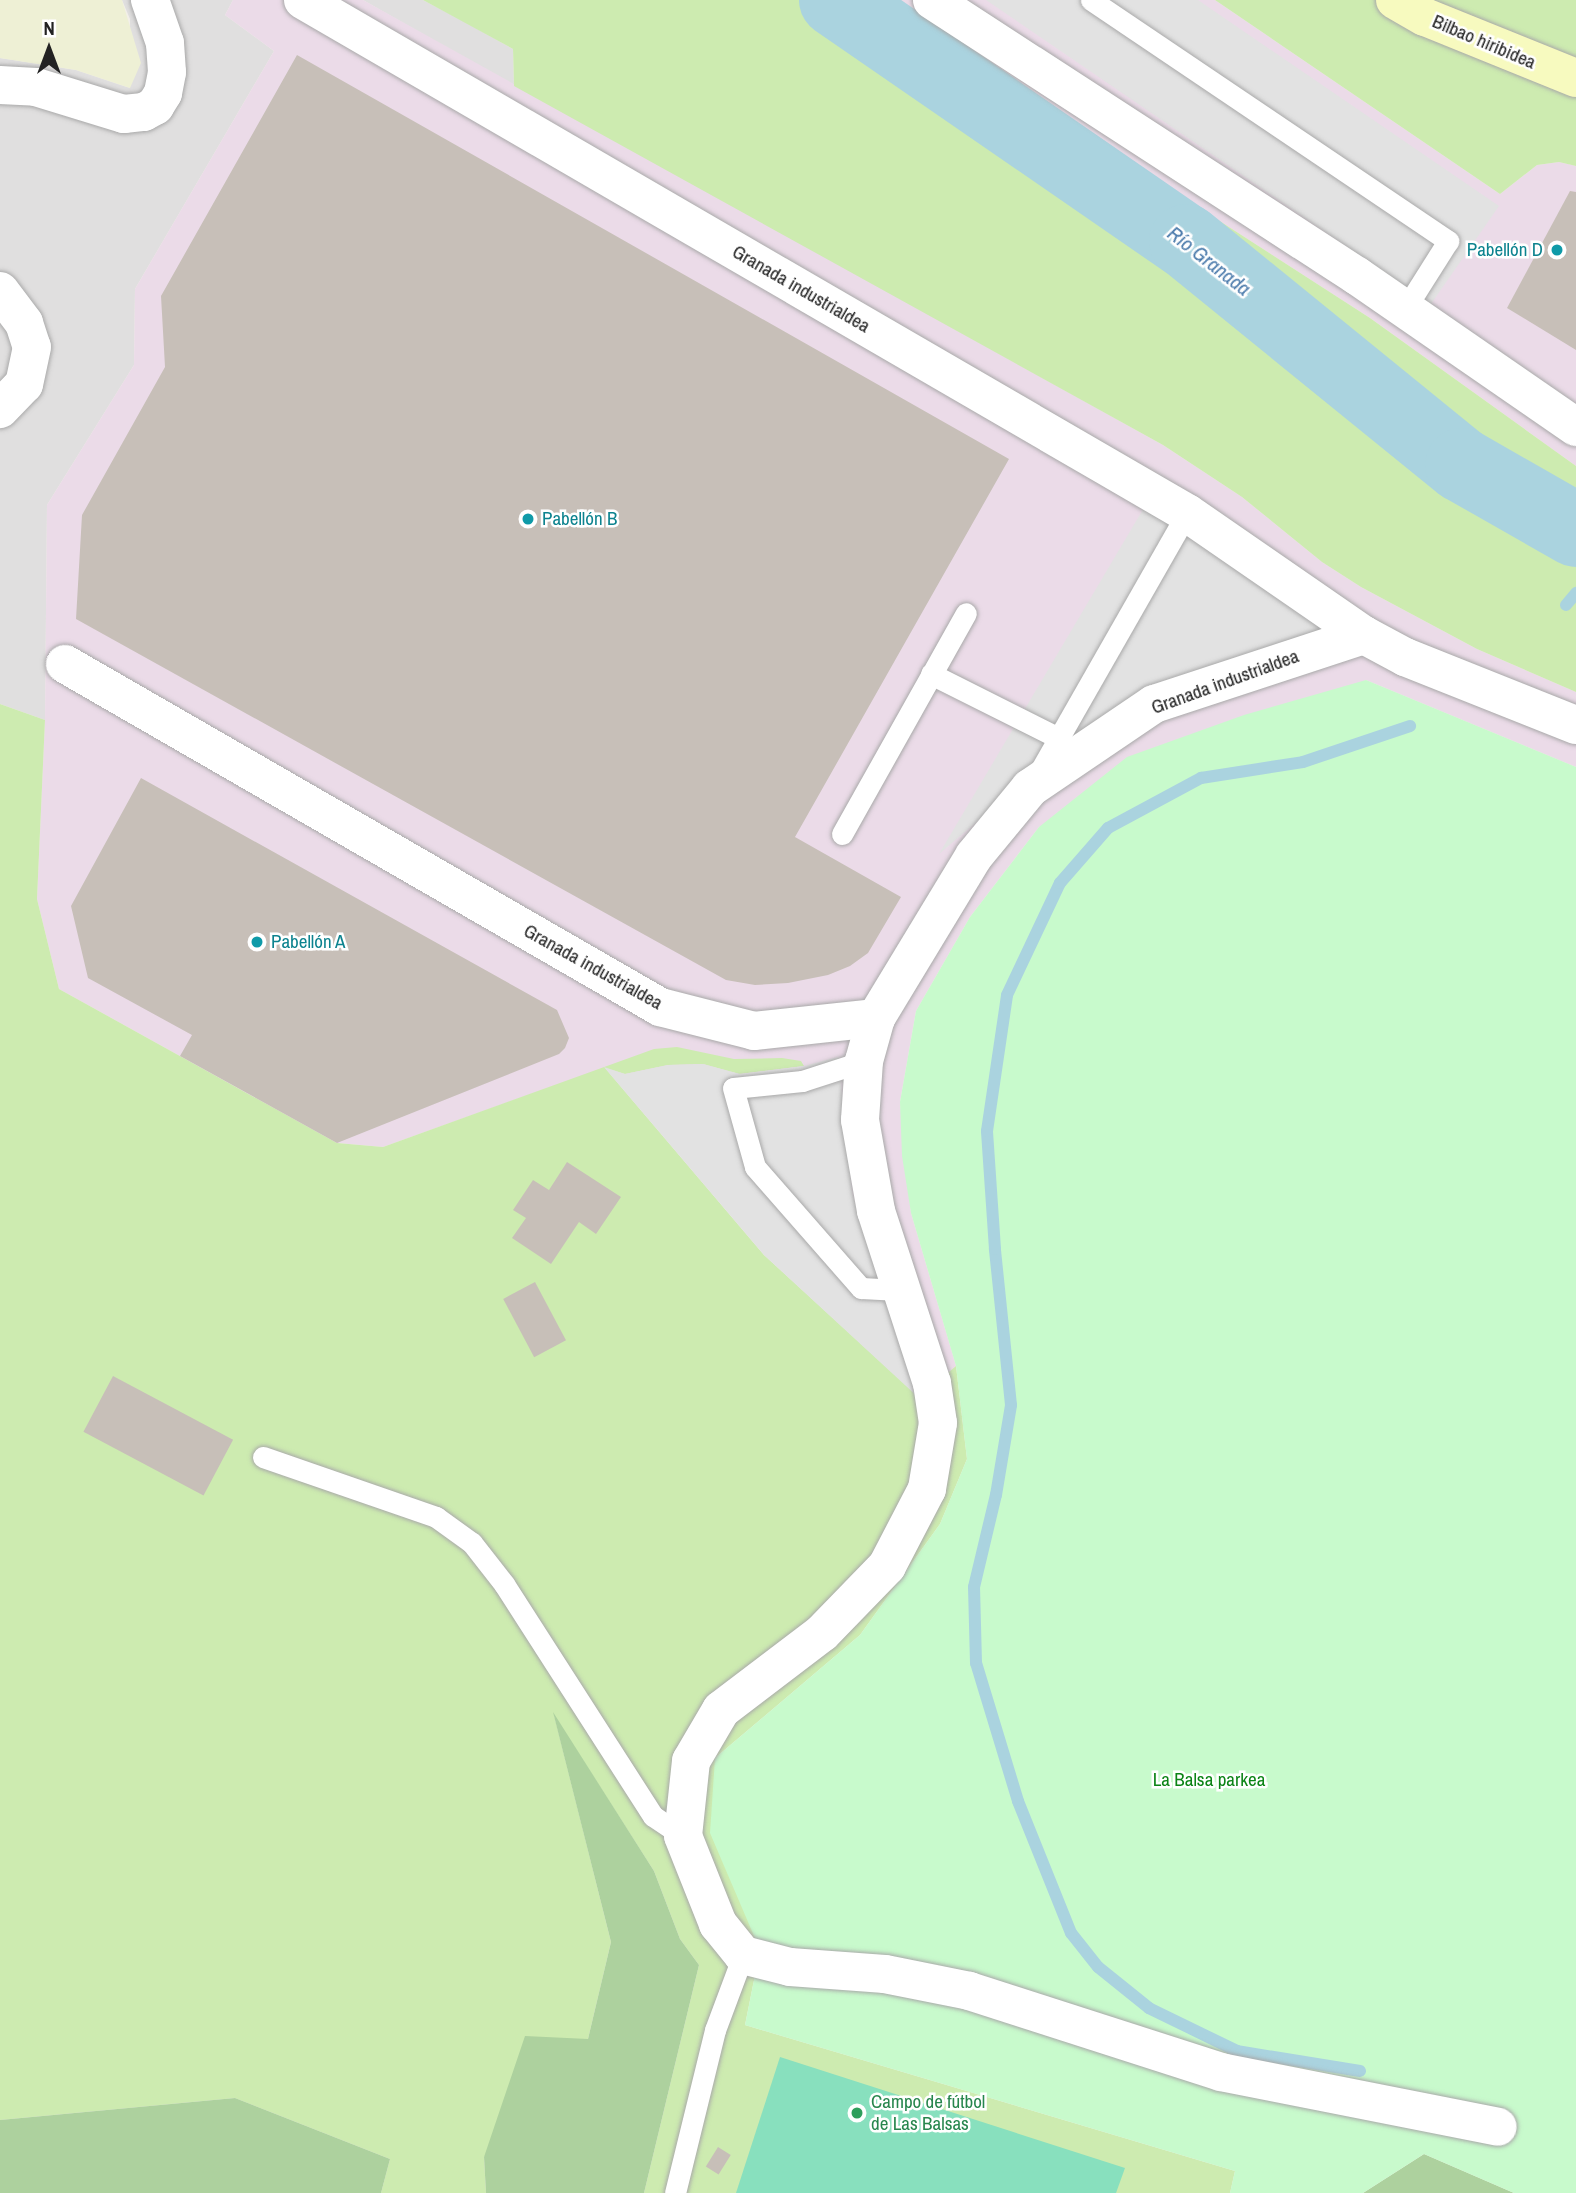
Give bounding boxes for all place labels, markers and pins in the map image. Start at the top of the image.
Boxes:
place label: Pabellón D [1467,239,1543,261]
marker: Pabellón D [1549,242,1565,258]
place label: Pabellón B [542,508,617,530]
marker: Pabellón B [520,511,536,527]
place label: Pabellón A [271,931,346,953]
marker: Pabellón A [249,934,265,950]
place label: Campo de fútbol de Las Balsas [871,2091,985,2135]
marker: Campo de fútbol de Las Balsas [849,2105,865,2121]

